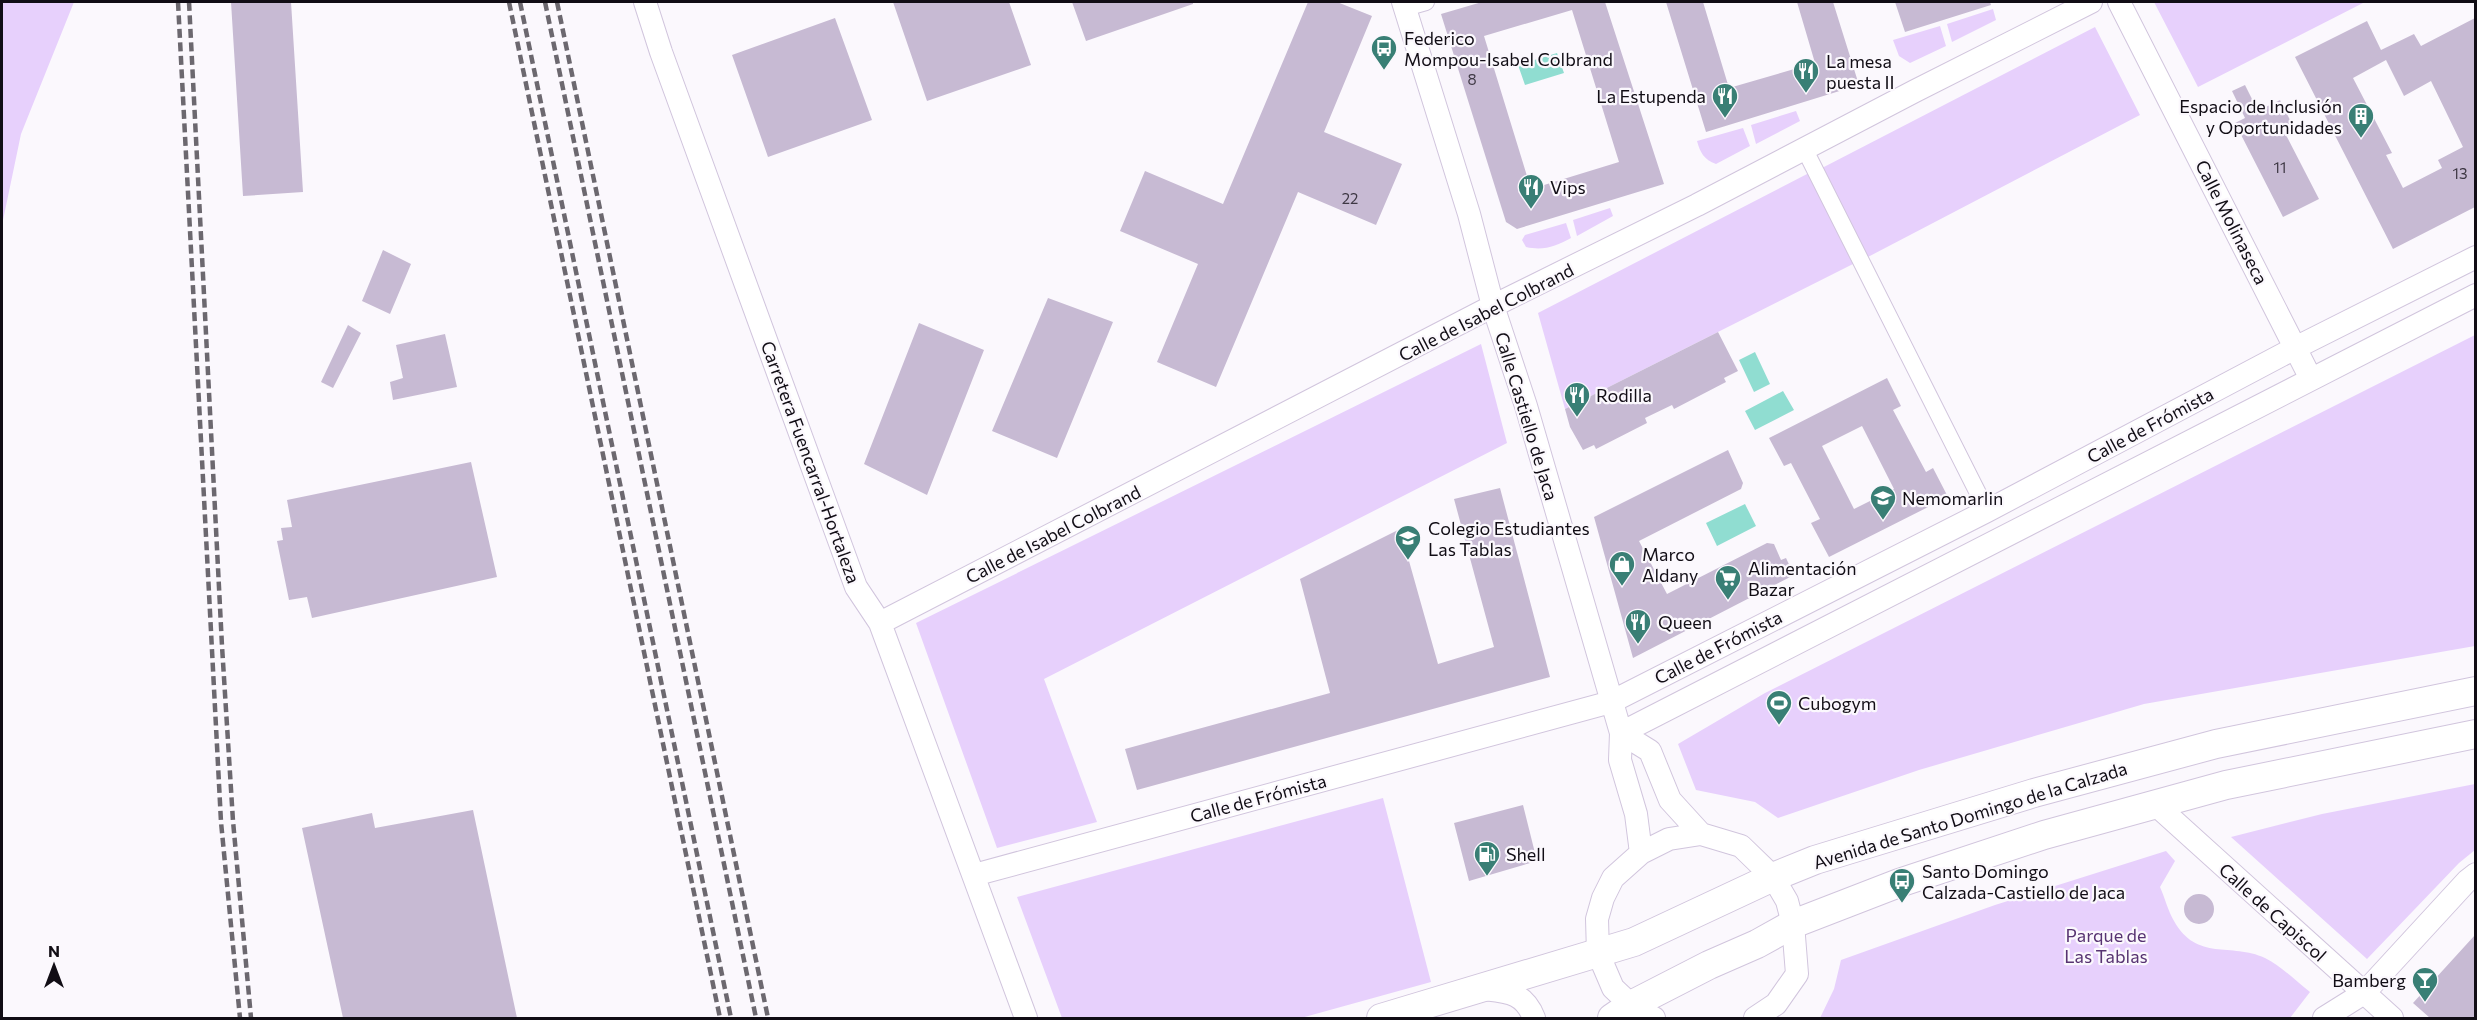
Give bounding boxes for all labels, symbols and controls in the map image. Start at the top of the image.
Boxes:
place label: Federico Mompou-Isabel Colbrand [1404,27,1613,70]
bus stop icon: Federico Mompou-Isabel Colbrand [1369,33,1399,71]
place label: La mesa puesta II [1826,50,1895,93]
restaurant icon: La mesa puesta II [1791,56,1821,94]
house number: 8 [1467,70,1477,88]
restaurant icon: La Estupenda [1710,81,1740,119]
place label: La Estupenda [1596,85,1706,107]
place label: Espacio de Inclusión y Oportunidades [2179,95,2342,138]
building icon: Espacio de Inclusión y Oportunidades [2346,101,2376,139]
street label: Calle Molinaseca [2191,156,2273,288]
house number: 11 [2274,158,2286,176]
house number: 13 [2453,164,2467,182]
restaurant icon: Vips [1516,172,1546,210]
place label: Vips [1550,176,1586,198]
house number: 22 [1342,189,1358,207]
street label: Calle de Isabel Colbrand [1395,258,1577,366]
street label: Calle Castiello de Jaca [1491,329,1563,503]
street label: Carretera Fuencarral-Hortaleza [757,338,865,586]
restaurant icon: Rodilla [1562,380,1592,418]
street label: Calle de Frómista [2083,382,2217,468]
place label: Rodilla [1596,384,1652,406]
street label: Calle de Isabel Colbrand [962,480,1144,588]
school or university icon: Nemomarlin [1868,483,1898,521]
place label: Nemomarlin [1902,487,2003,509]
place label: Colegio Estudiantes Las Tablas [1428,517,1590,560]
school or university icon: Colegio Estudiantes Las Tablas [1393,523,1423,561]
place label: Marco Aldany [1642,543,1698,586]
shop icon: Marco Aldany [1607,549,1637,587]
place label: Alimentación Bazar [1748,557,1857,600]
supermarket icon: Alimentación Bazar [1713,563,1743,601]
street label: Calle de Frómista [1651,605,1785,689]
restaurant icon: Queen [1623,607,1653,645]
place label: Queen [1658,611,1712,633]
sports icon: Cubogym [1764,688,1794,726]
place label: Cubogym [1798,692,1877,714]
street label: Avenida de Santo Domingo de la Calzada [1810,757,2130,873]
street label: Calle de Frómista [1187,769,1329,827]
fuel station icon: Shell [1472,839,1502,877]
place label: Shell [1506,843,1546,865]
street label: Calle de Capiscol [2215,858,2331,966]
place label: Santo Domingo Calzada-Castiello de Jaca [1922,860,2125,903]
bus stop icon: Santo Domingo Calzada-Castiello de Jaca [1887,866,1917,904]
park label: Parque de Las Tablas [2064,924,2148,967]
north arrow [24,936,84,996]
text: N [48,941,60,960]
bar icon: Bamberg [2410,965,2440,1003]
place label: Bamberg [2332,969,2406,991]

